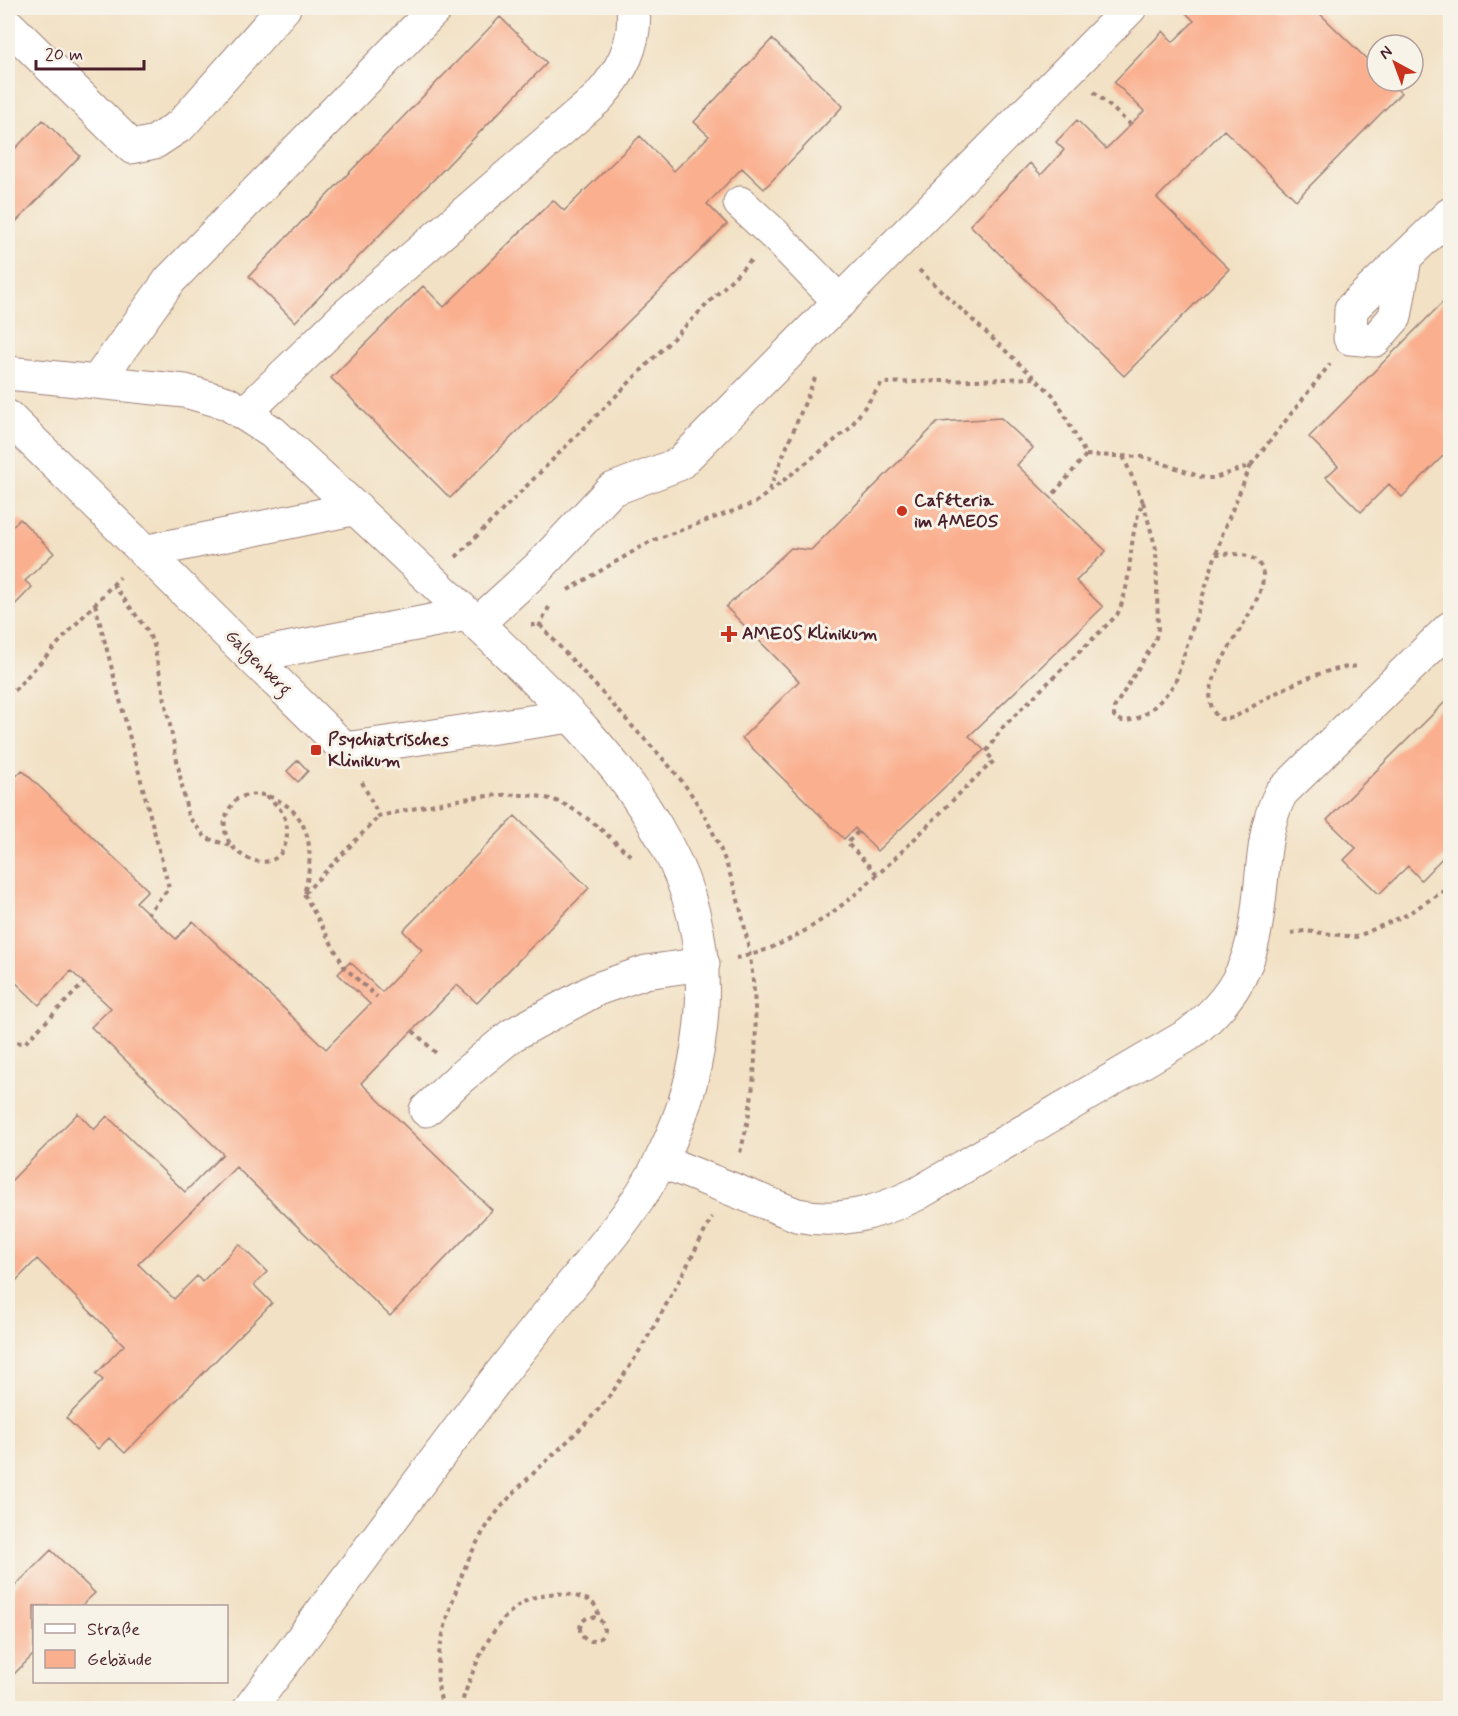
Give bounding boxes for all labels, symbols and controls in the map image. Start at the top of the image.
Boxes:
scale bar [36,33,144,71]
north arrow [1365,33,1425,93]
text: N [1375,41,1397,64]
text: 20 m [45,43,83,67]
place label: Caféteria im AMEOS [914,489,999,534]
marker: Caféteria im AMEOS [895,504,909,518]
place label: AMEOS Klinikum [742,622,878,646]
street label: Galgenberg [218,625,296,703]
marker: AMEOS Klinikum [720,625,738,643]
place label: Psychiatrisches Klinikum [328,728,449,773]
marker: Psychiatrisches Klinikum [309,743,323,757]
legend [33,1605,228,1683]
text: Straße [87,1618,140,1642]
text: Gebäude [87,1648,152,1672]

